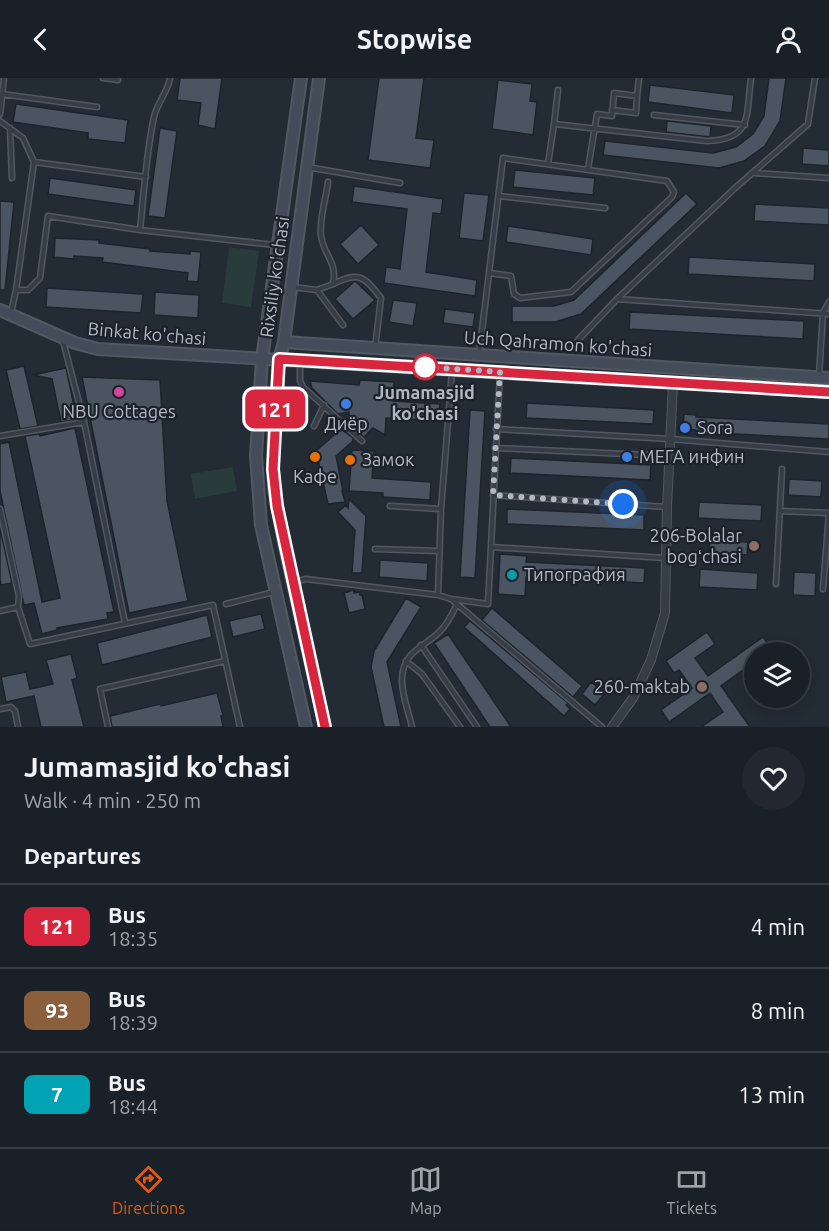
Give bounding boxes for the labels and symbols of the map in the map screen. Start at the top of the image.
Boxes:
street label: Rixsiliy ko'chasi [256,215,292,339]
street label: Binkat ko'chasi [87,318,207,348]
street label: Uch Qahramon ko'chasi [463,326,653,361]
marker: Jumamasjid ko'chasi [412,354,438,380]
place label: Jumamasjid ko'chasi [375,382,475,423]
marker: NBU Cottages [112,385,126,399]
line badge: 121 [240,390,310,428]
marker: Диёр [339,397,353,411]
place label: NBU Cottages [62,401,176,421]
place label: Диёр [324,413,368,433]
place label: Sora [697,417,733,437]
marker: Sora [678,421,692,435]
place label: МЕГА инфин [639,446,745,466]
place label: Замок [362,449,414,469]
marker: Кафе [308,450,322,464]
marker: МЕГА инфин [620,450,634,464]
marker: Замок [343,453,357,467]
place label: Кафе [293,466,337,486]
your location [608,489,638,519]
place label: 206-Bolalar bogʻchasi [650,525,742,566]
marker: 206-Bolalar bogʻchasi [747,539,761,553]
place label: Типография [524,564,626,584]
marker: Типография [505,568,519,582]
place label: 260-maktab [594,676,690,696]
marker: 260-maktab [695,680,709,694]

